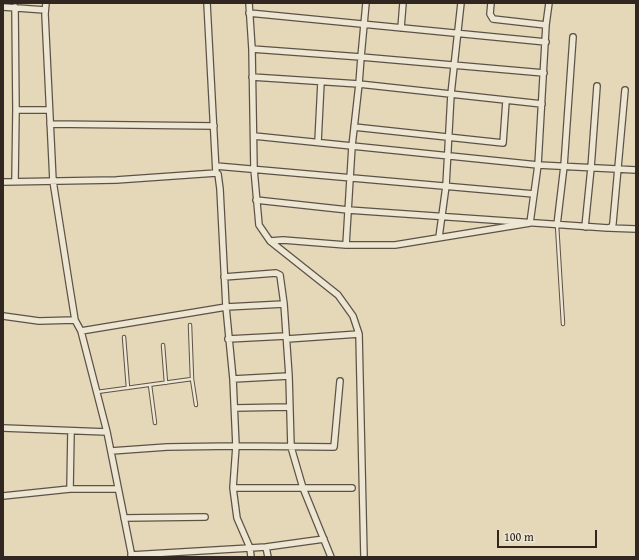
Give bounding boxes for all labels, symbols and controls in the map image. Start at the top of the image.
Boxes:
scale bar [499,522,599,548]
text: 100 m [504,528,534,545]

